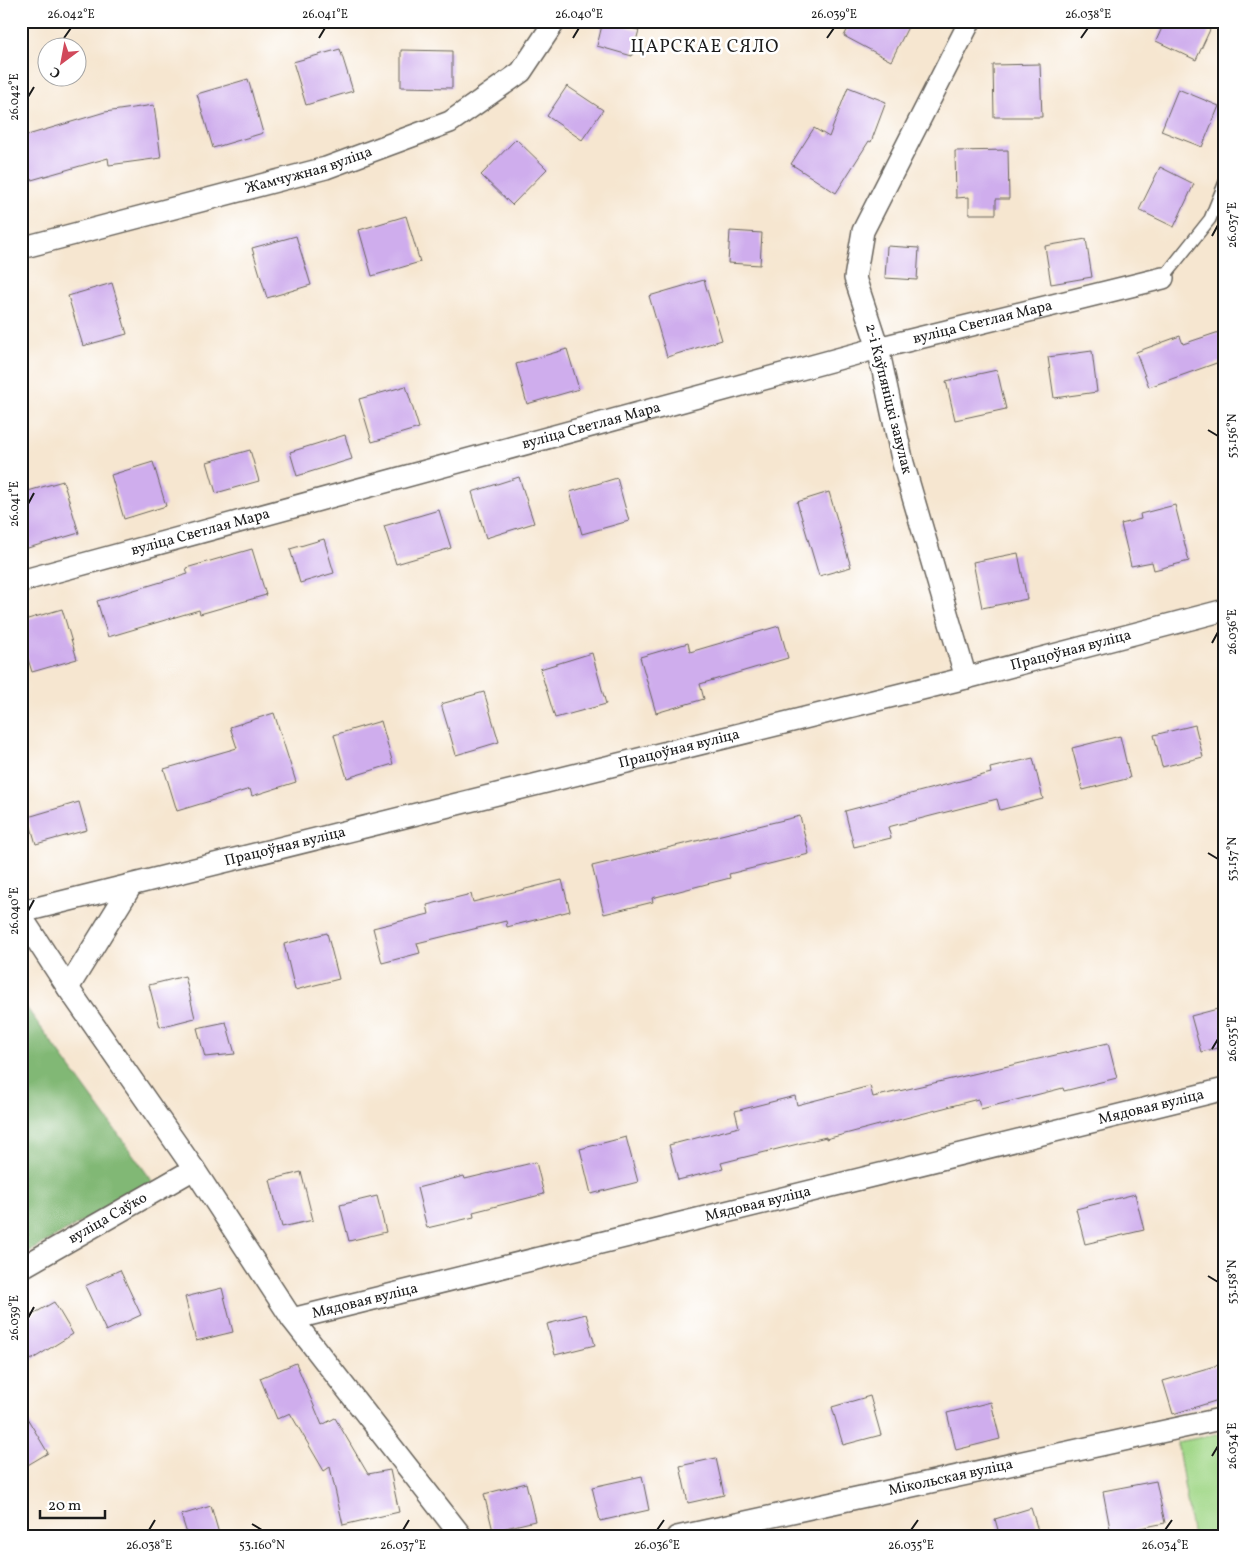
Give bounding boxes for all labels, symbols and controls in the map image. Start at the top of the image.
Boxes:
text: 26.042°E [47,7,95,23]
text: 26.041°E [302,7,348,23]
text: 26.040°E [555,7,603,23]
text: 26.039°E [811,7,857,23]
text: 26.038°E [1065,7,1111,23]
district label: ЦАРСКАЕ СЯЛО [630,35,780,60]
north arrow [38,38,88,88]
text: С [47,61,65,82]
text: 26.042°E [7,73,23,121]
street label: Жамчужная вуліца [243,141,375,199]
text: 26.037°E [1225,202,1241,248]
street label: вуліца Светлая Мара [911,295,1055,349]
street label: 2-і Каўпяніцкі завулак [859,322,917,476]
street label: вуліца Светлая Мара [520,397,663,455]
text: 53.156°N [1225,414,1241,458]
text: 26.041°E [7,481,23,527]
street label: вуліца Светлая Мара [129,503,272,561]
text: 26.036°E [1225,609,1241,655]
street label: Працоўная вуліца [1008,625,1134,676]
street label: Працоўная вуліца [616,724,742,774]
street label: Працоўная вуліца [222,822,348,872]
text: 53.157°N [1225,837,1241,881]
text: 26.040°E [7,887,23,935]
text: 26.035°E [1225,1016,1241,1062]
street label: Мядовая вуліца [1096,1084,1206,1130]
street label: Мядовая вуліца [703,1181,813,1227]
street label: вуліца Саўко [65,1187,151,1249]
text: 53.158°N [1225,1260,1241,1304]
street label: Мядовая вуліца [310,1278,420,1324]
text: 26.039°E [7,1295,23,1341]
text: 26.034°E [1225,1423,1241,1469]
street label: Мікольская вуліца [886,1454,1015,1501]
scale bar [40,1488,105,1520]
text: 20 m [48,1496,81,1517]
text: 26.038°E [126,1538,172,1554]
text: 53.160°N [239,1538,285,1554]
text: 26.037°E [380,1538,426,1554]
text: 26.036°E [634,1538,680,1554]
text: 26.035°E [888,1538,934,1554]
text: 26.034°E [1142,1538,1188,1554]

